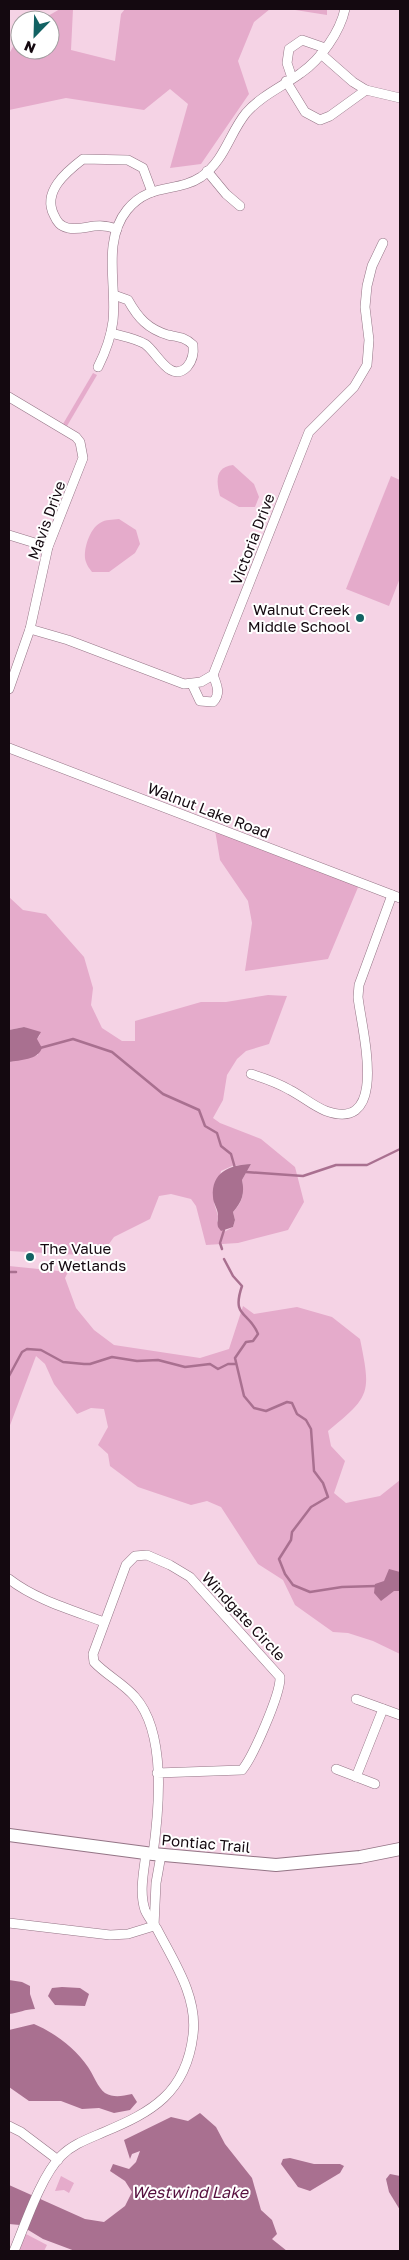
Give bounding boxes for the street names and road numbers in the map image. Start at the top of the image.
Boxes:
street label: Mavis Drive [23,478,69,562]
street label: Victoria Drive [226,490,278,587]
street label: Walnut Lake Road [145,778,273,842]
street label: Windgate Circle [198,1568,290,1664]
street label: Pontiac Trail [161,1830,251,1856]

